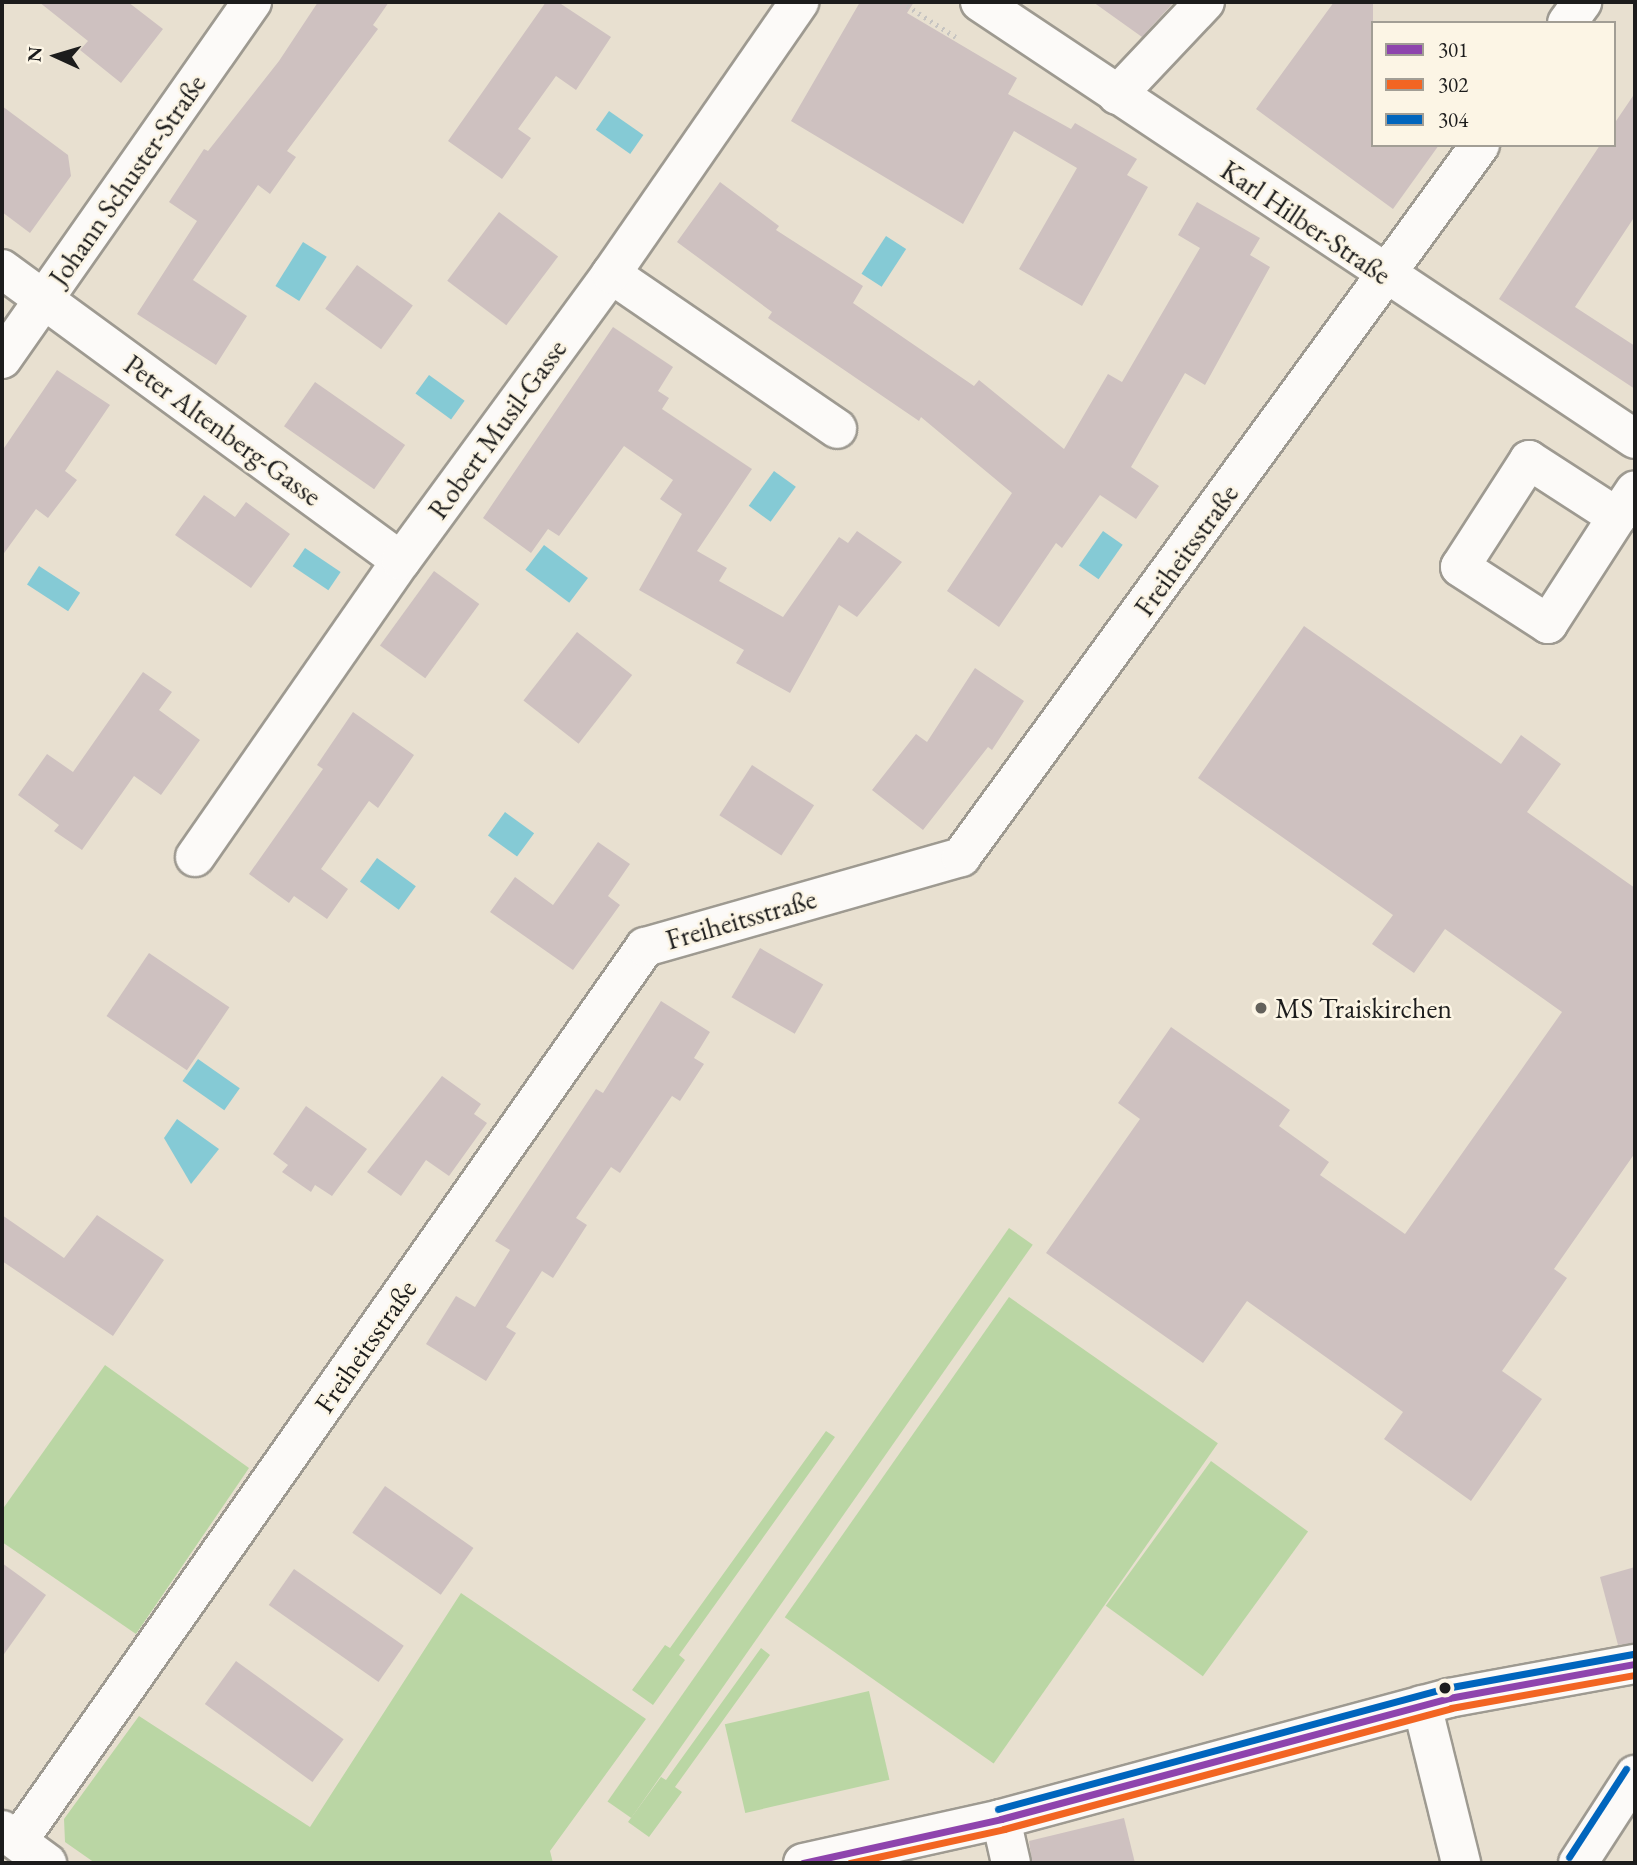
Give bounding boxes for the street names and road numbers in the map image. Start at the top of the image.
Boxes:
street label: Johann Schuster-Straße [41,68,213,292]
street label: Karl Hilber-Straße [1215,153,1397,291]
street label: Robert Musil-Gasse [421,333,573,525]
street label: Peter Altenberg-Gasse [118,347,328,513]
street label: Freiheitsstraße [1127,477,1245,623]
street label: Freiheitsstraße [662,882,820,956]
street label: Freiheitsstraße [307,1273,423,1419]

